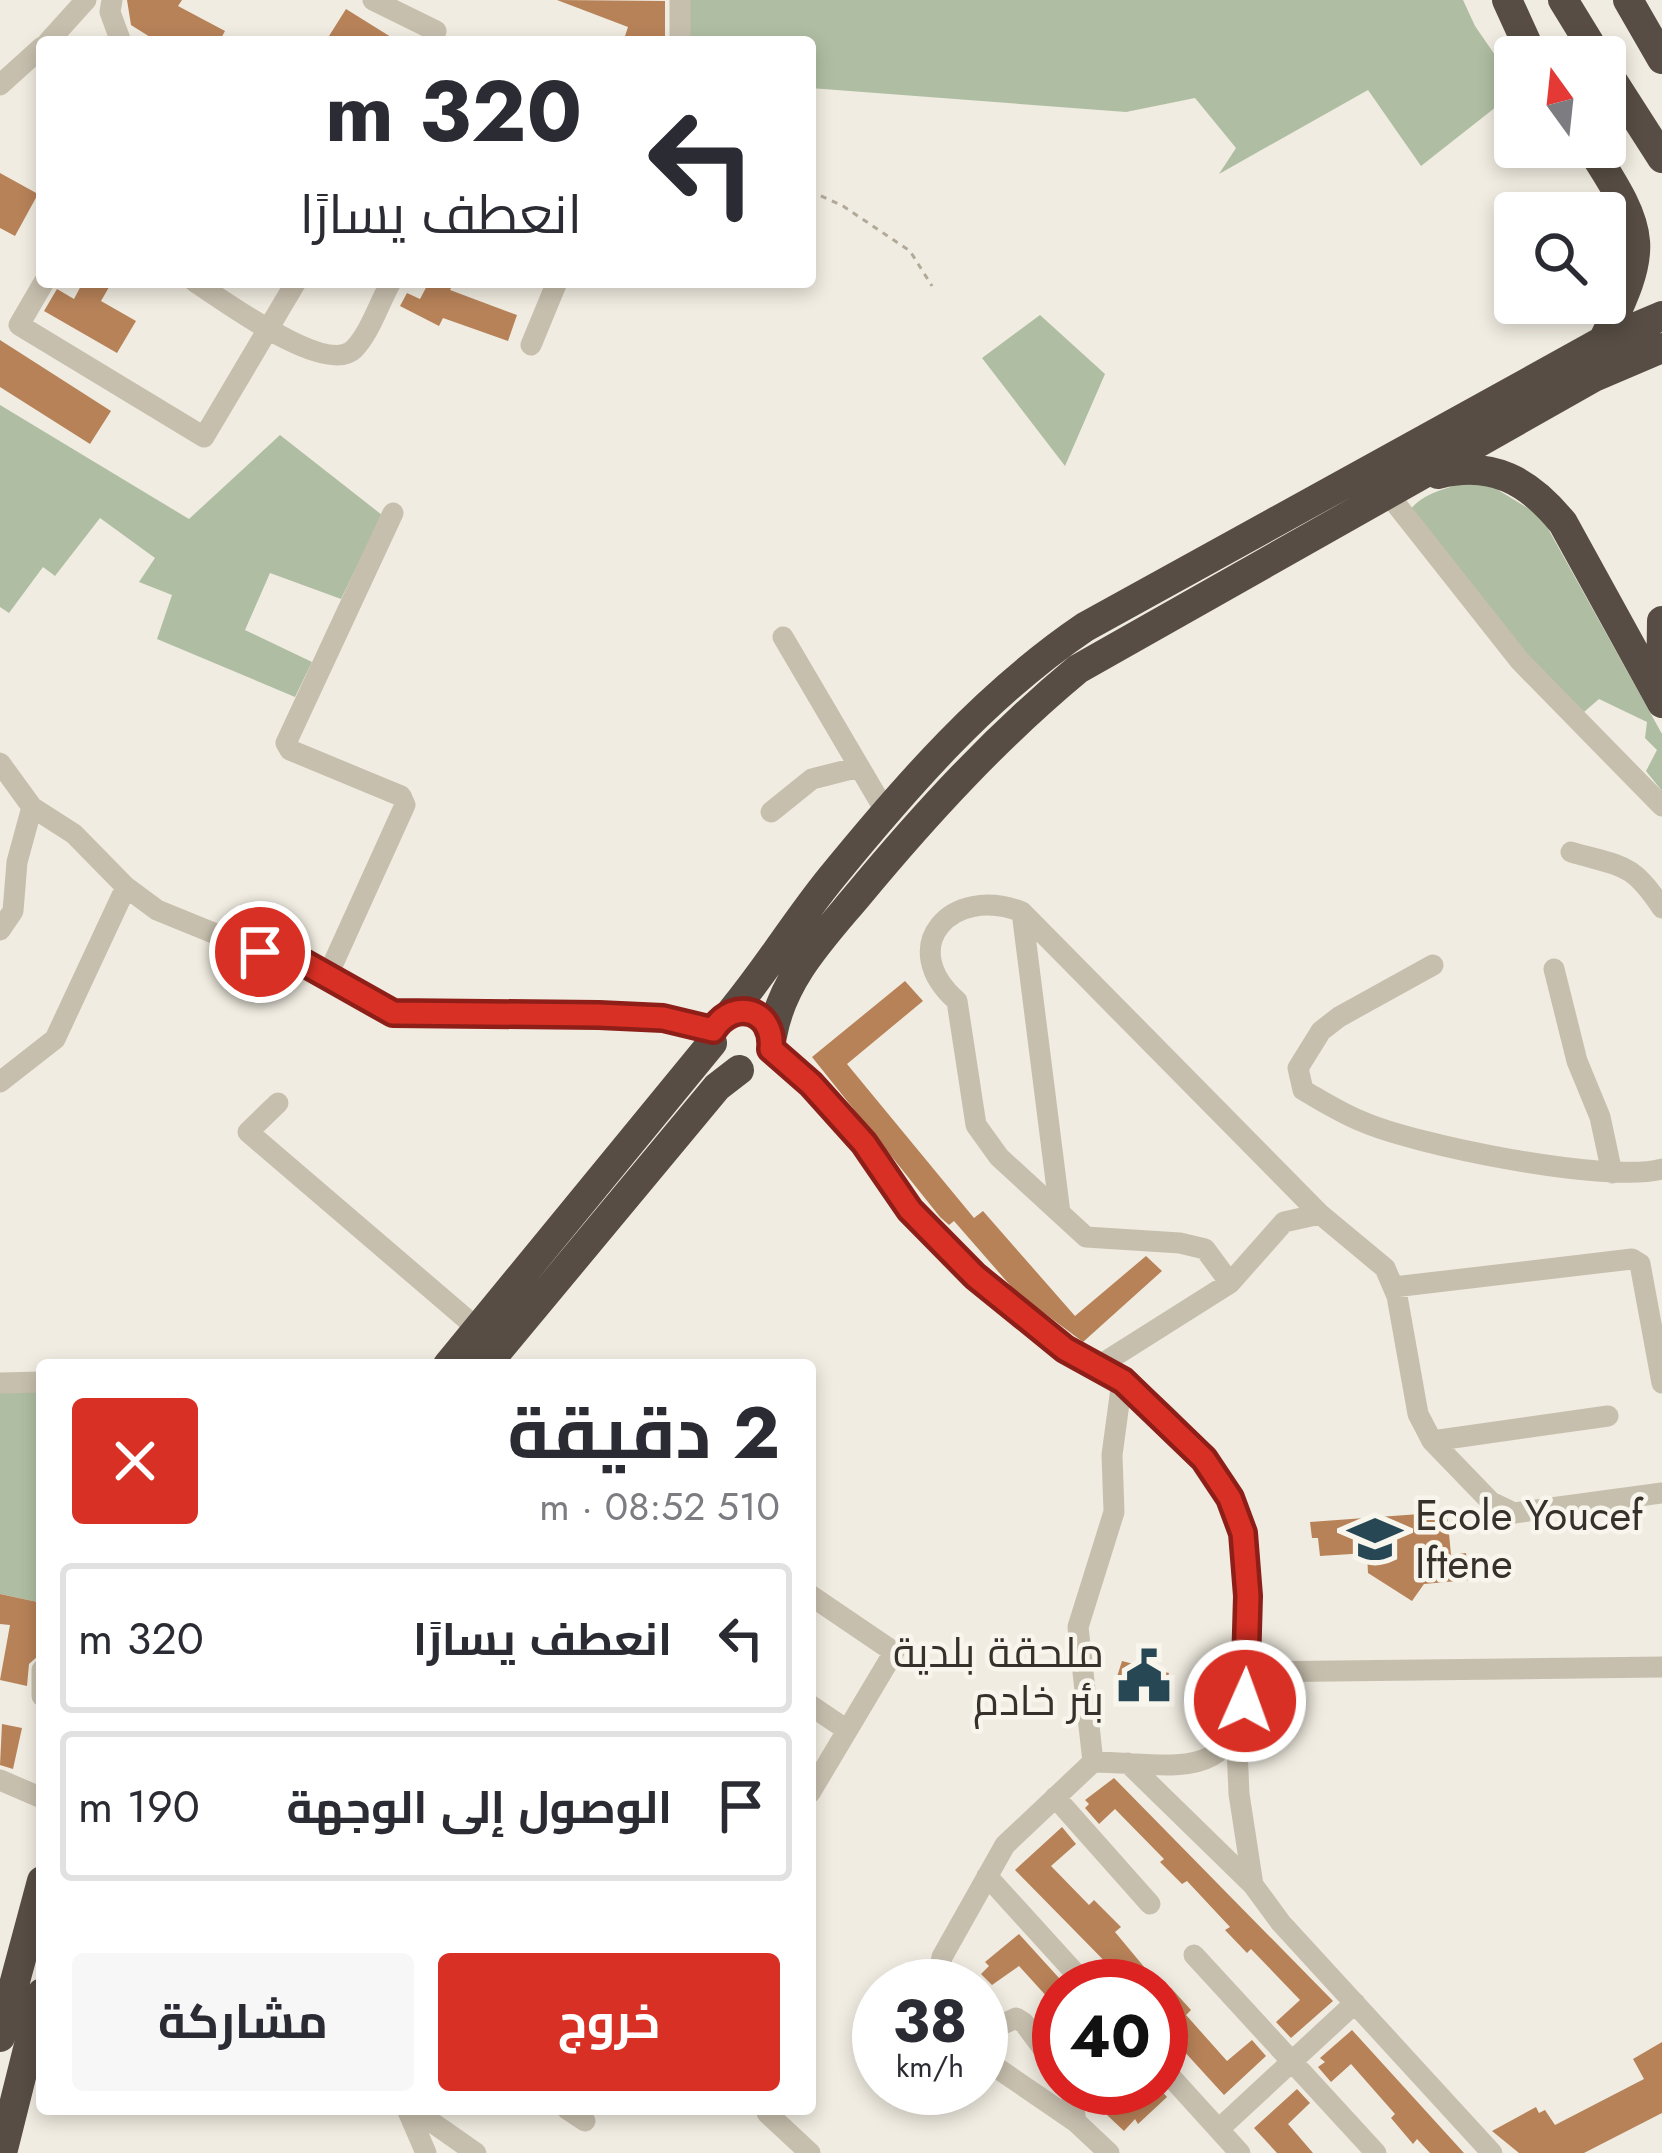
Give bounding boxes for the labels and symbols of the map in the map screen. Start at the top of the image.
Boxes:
north arrow [1494,36,1626,168]
pin [209,901,311,1003]
place label: Ecole Youcef Iftene [1415,1485,1644,1594]
school or university icon: Ecole Youcef Iftene [1346,1510,1404,1568]
place label: ملحقة بلدية بئر خادم [893,1622,1104,1731]
position arrow [1182,1638,1308,1764]
public building icon: ملحقة بلدية بئر خادم [1115,1647,1173,1705]
speed limit sign: 40 [1032,1959,1188,2115]

